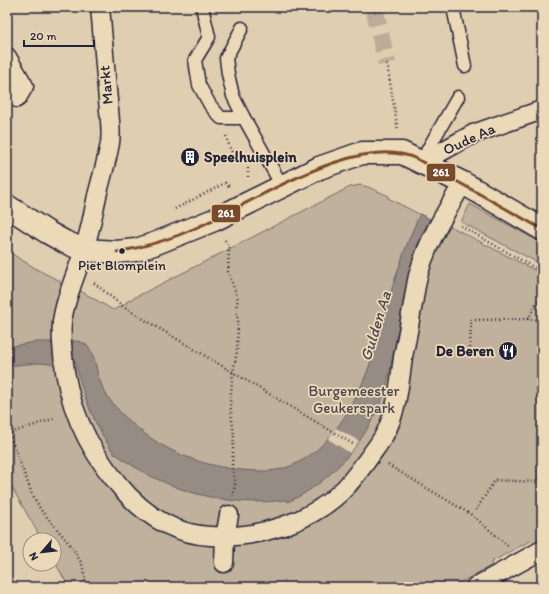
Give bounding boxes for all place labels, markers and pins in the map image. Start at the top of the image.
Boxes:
building icon: Speelhuisplein [179,146,201,168]
place label: Speelhuisplein [204,148,297,167]
marker: Piet Blomplein [117,246,127,256]
place label: Piet Blomplein [78,257,166,274]
restaurant icon: De Beren [497,340,519,362]
place label: De Beren [436,342,495,360]

